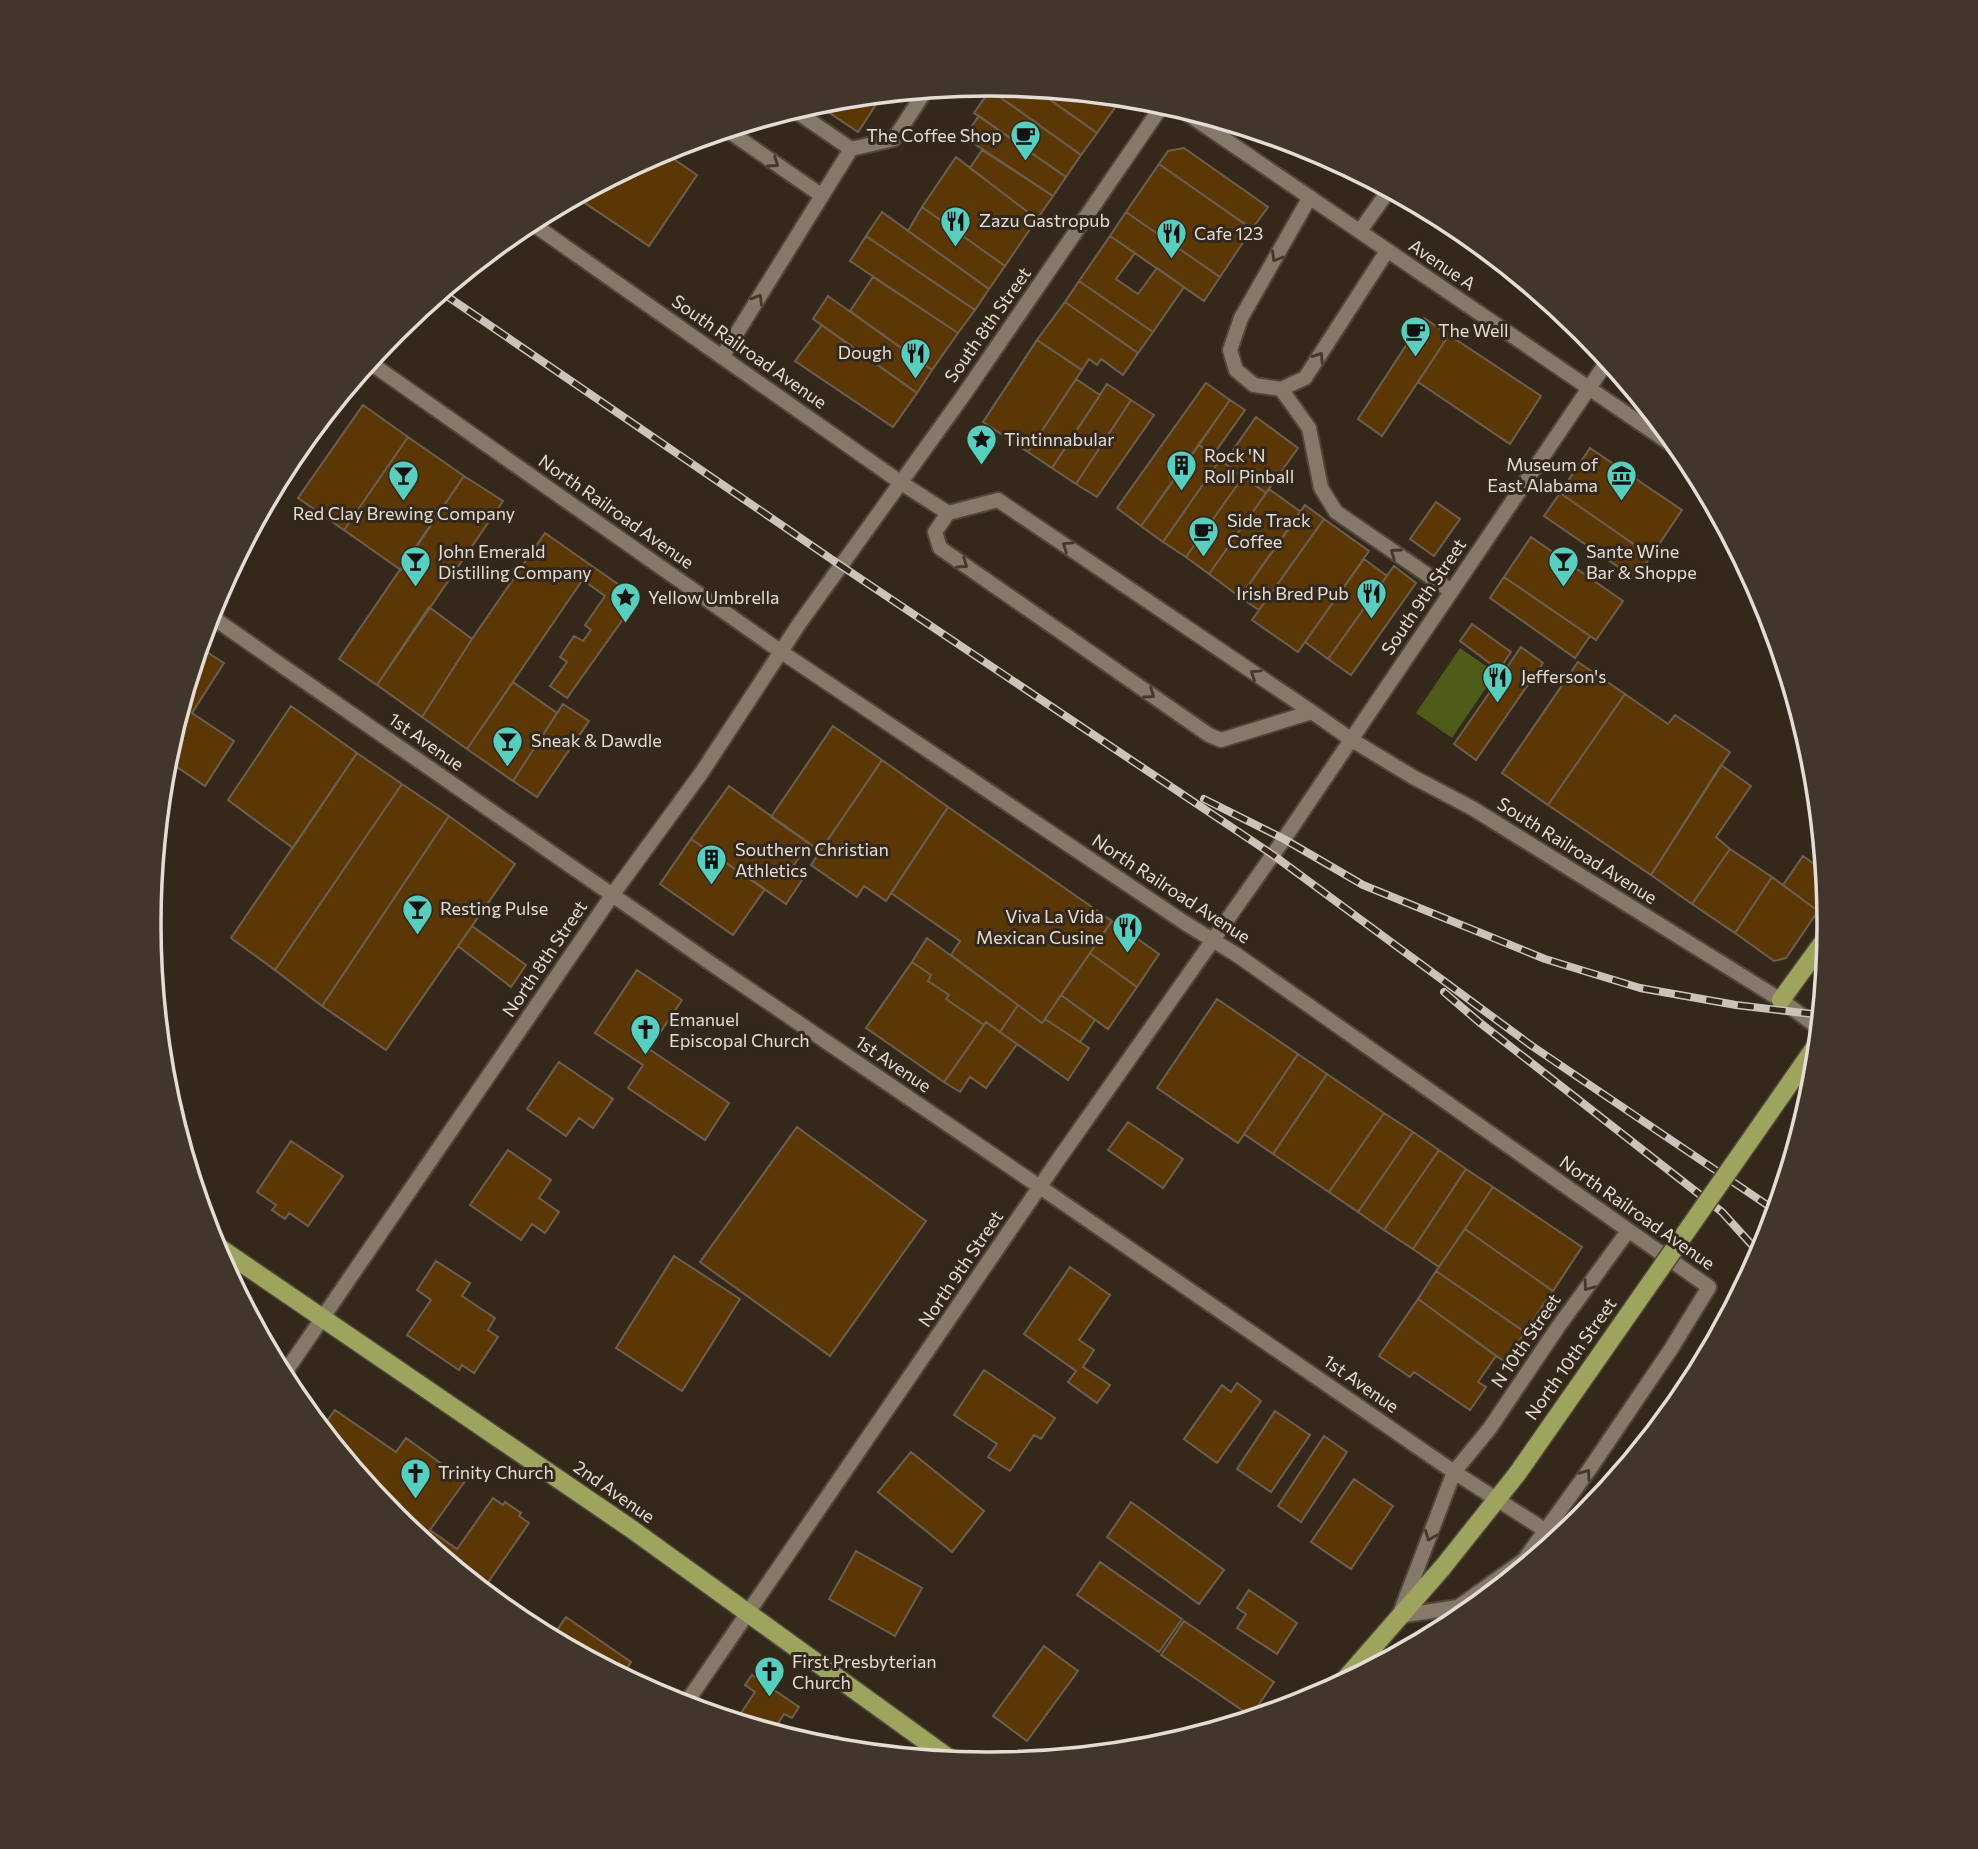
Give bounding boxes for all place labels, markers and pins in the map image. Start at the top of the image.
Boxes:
cafe icon: The Coffee Shop [1008,119,1042,163]
place label: The Coffee Shop [866,124,1002,146]
restaurant icon: Zazu Gastropub [939,204,973,248]
place label: Zazu Gastropub [979,209,1110,231]
restaurant icon: Cafe 123 [1154,217,1188,261]
place label: Cafe 123 [1194,222,1263,244]
cafe icon: The Well [1398,314,1432,358]
place label: The Well [1438,319,1509,341]
restaurant icon: Dough [898,336,932,380]
place label: Dough [838,341,892,363]
place icon: Tintinnabular [964,423,998,467]
place label: Tintinnabular [1004,428,1114,450]
place label: Rock 'N Roll Pinball [1204,444,1294,487]
building icon: Rock 'N Roll Pinball [1164,449,1198,493]
place label: Museum of East Alabama [1487,453,1599,496]
museum icon: Museum of East Alabama [1604,458,1638,502]
bar icon: Red Clay Brewing Company [387,459,421,503]
place label: Red Clay Brewing Company [293,502,515,524]
place label: Side Track Coffee [1227,509,1311,552]
cafe icon: Side Track Coffee [1187,514,1221,558]
place label: John Emerald Distilling Company [438,540,592,583]
place label: Sante Wine Bar & Shoppe [1586,540,1697,583]
bar icon: John Emerald Distilling Company [398,545,432,589]
bar icon: Sante Wine Bar & Shoppe [1546,545,1580,589]
restaurant icon: Irish Bred Pub [1355,577,1389,621]
place icon: Yellow Umbrella [608,581,642,625]
place label: Irish Bred Pub [1236,582,1349,604]
place label: Yellow Umbrella [648,586,779,608]
restaurant icon: Jefferson's [1481,660,1515,704]
place label: Jefferson's [1521,665,1606,687]
bar icon: Sneak & Dawdle [491,724,525,768]
place label: Sneak & Dawdle [531,729,662,751]
place label: Southern Christian Athletics [735,838,889,881]
building icon: Southern Christian Athletics [695,843,729,887]
bar icon: Resting Pulse [400,892,434,936]
place label: Resting Pulse [440,897,548,919]
place label: Viva La Vida Mexican Cusine [976,905,1104,948]
restaurant icon: Viva La Vida Mexican Cusine [1110,910,1144,954]
place label: Emanuel Episcopal Church [669,1008,810,1051]
church icon: Emanuel Episcopal Church [629,1013,663,1057]
church icon: Trinity Church [398,1456,432,1500]
place label: Trinity Church [438,1461,554,1483]
place label: First Presbyterian Church [792,1650,937,1693]
church icon: First Presbyterian Church [752,1655,786,1699]

